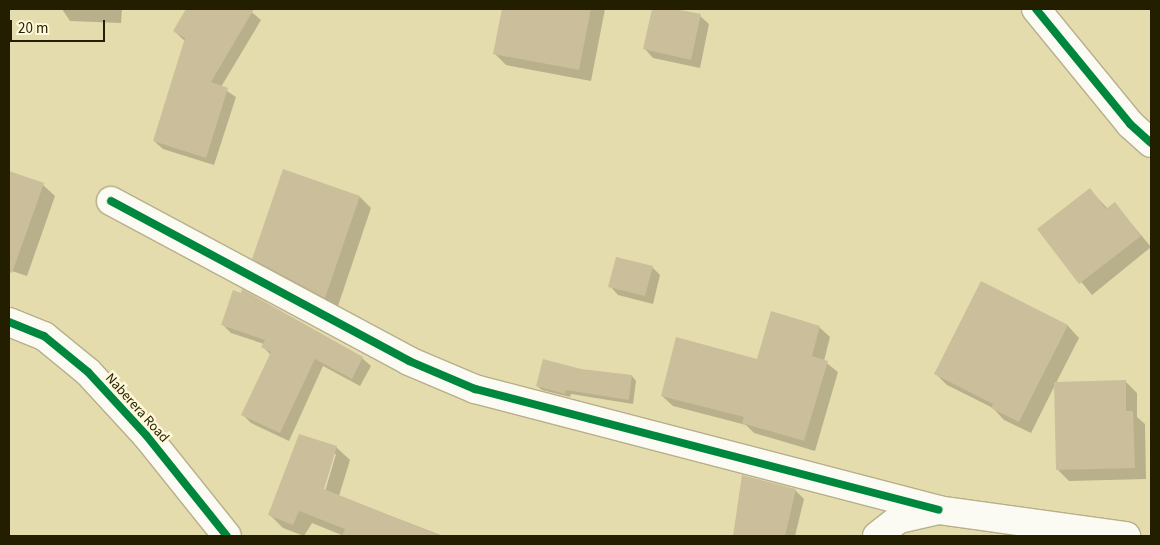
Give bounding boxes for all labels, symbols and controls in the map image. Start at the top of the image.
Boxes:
scale bar [12,10,108,42]
text: 20 m [18,18,48,39]
street label: Naberera Road [102,370,172,446]

